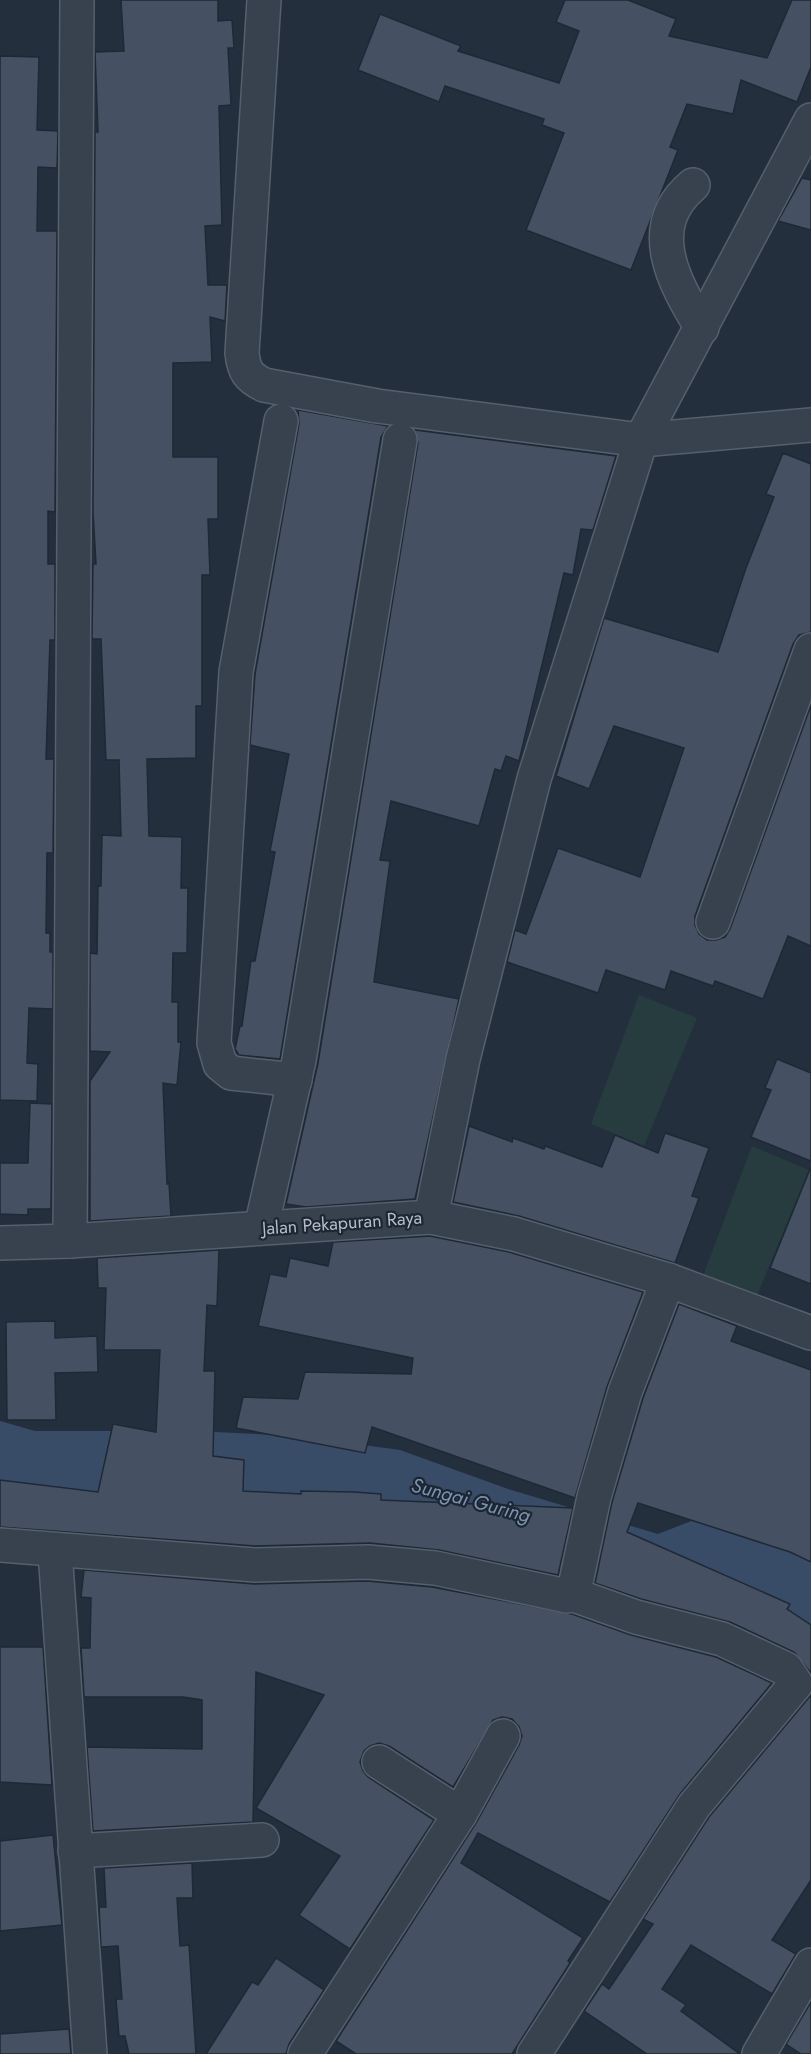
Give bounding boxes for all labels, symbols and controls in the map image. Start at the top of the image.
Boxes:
street label: Jalan Pekapuran Raya [259,1204,423,1242]
water label: Sungai Guring [408,1471,534,1530]

